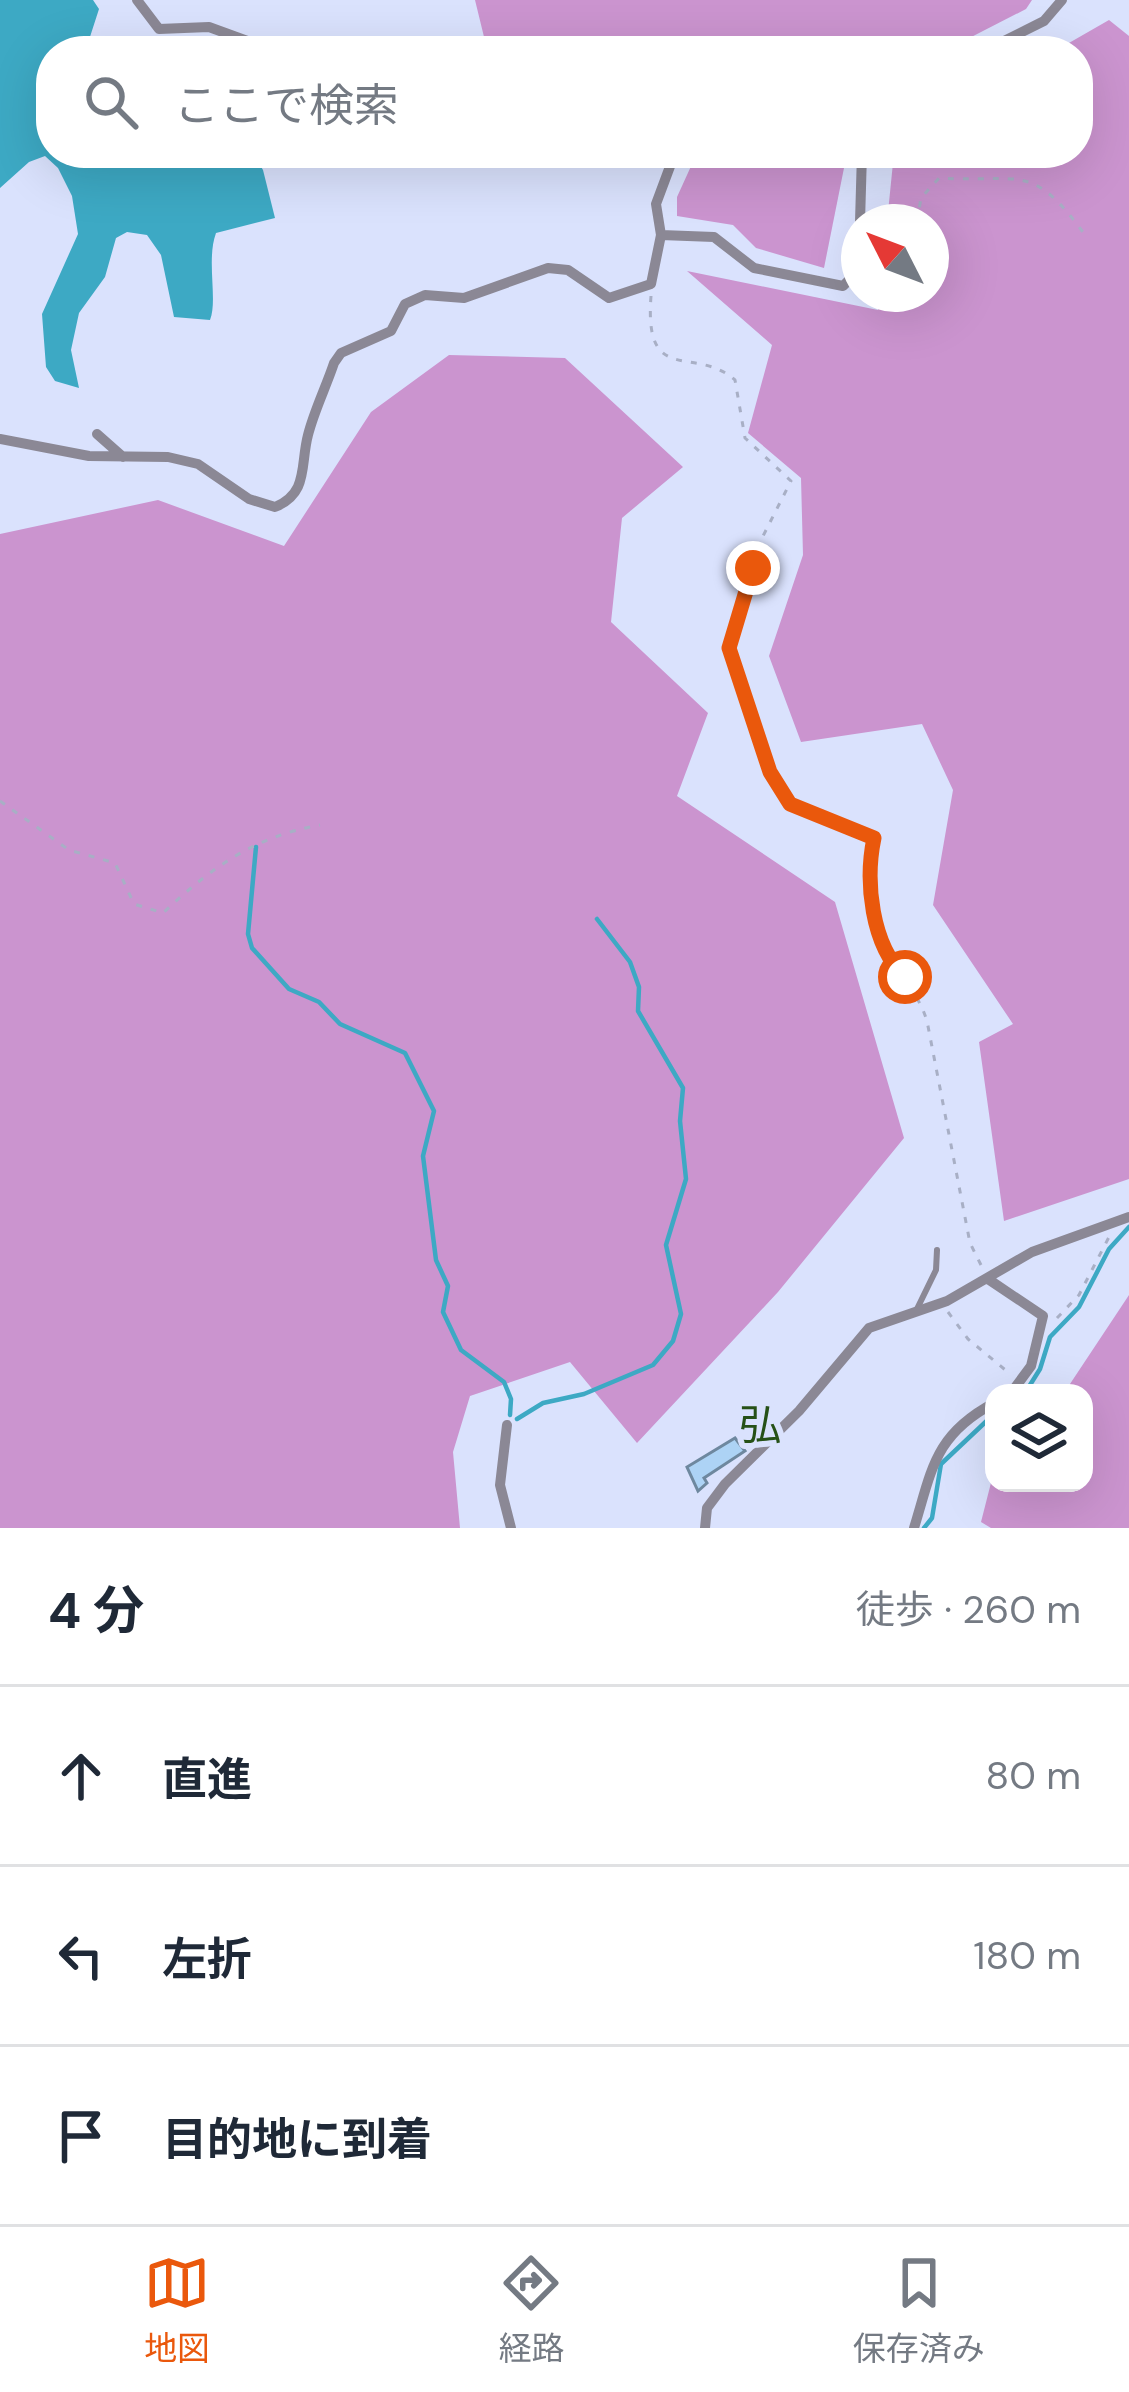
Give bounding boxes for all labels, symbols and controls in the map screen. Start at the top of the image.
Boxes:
search box [36,36,1093,168]
icon: search [78,69,144,135]
text: ここで検索 [174,76,399,135]
north arrow [841,204,949,312]
route end [726,541,780,595]
route start [878,950,932,1004]
map controls [985,1384,1093,1492]
button: layers [985,1384,1093,1492]
district label: 弘 [739,1398,781,1453]
text: 4 分 [48,1577,144,1644]
text: 徒歩 · 260 m [856,1584,1081,1635]
icon: ahead [48,1743,114,1809]
text: 直進 [162,1750,252,1809]
text: 80 m [985,1750,1081,1801]
icon: left [48,1923,114,1989]
text: 左折 [162,1930,252,1989]
text: 180 m [973,1930,1081,1981]
icon: arrive [48,2103,114,2169]
text: 目的地に到着 [162,2110,432,2169]
tab: 地図 [144,2250,210,2370]
tab: 経路 [498,2250,564,2370]
tab: 保存済み [853,2250,985,2370]

